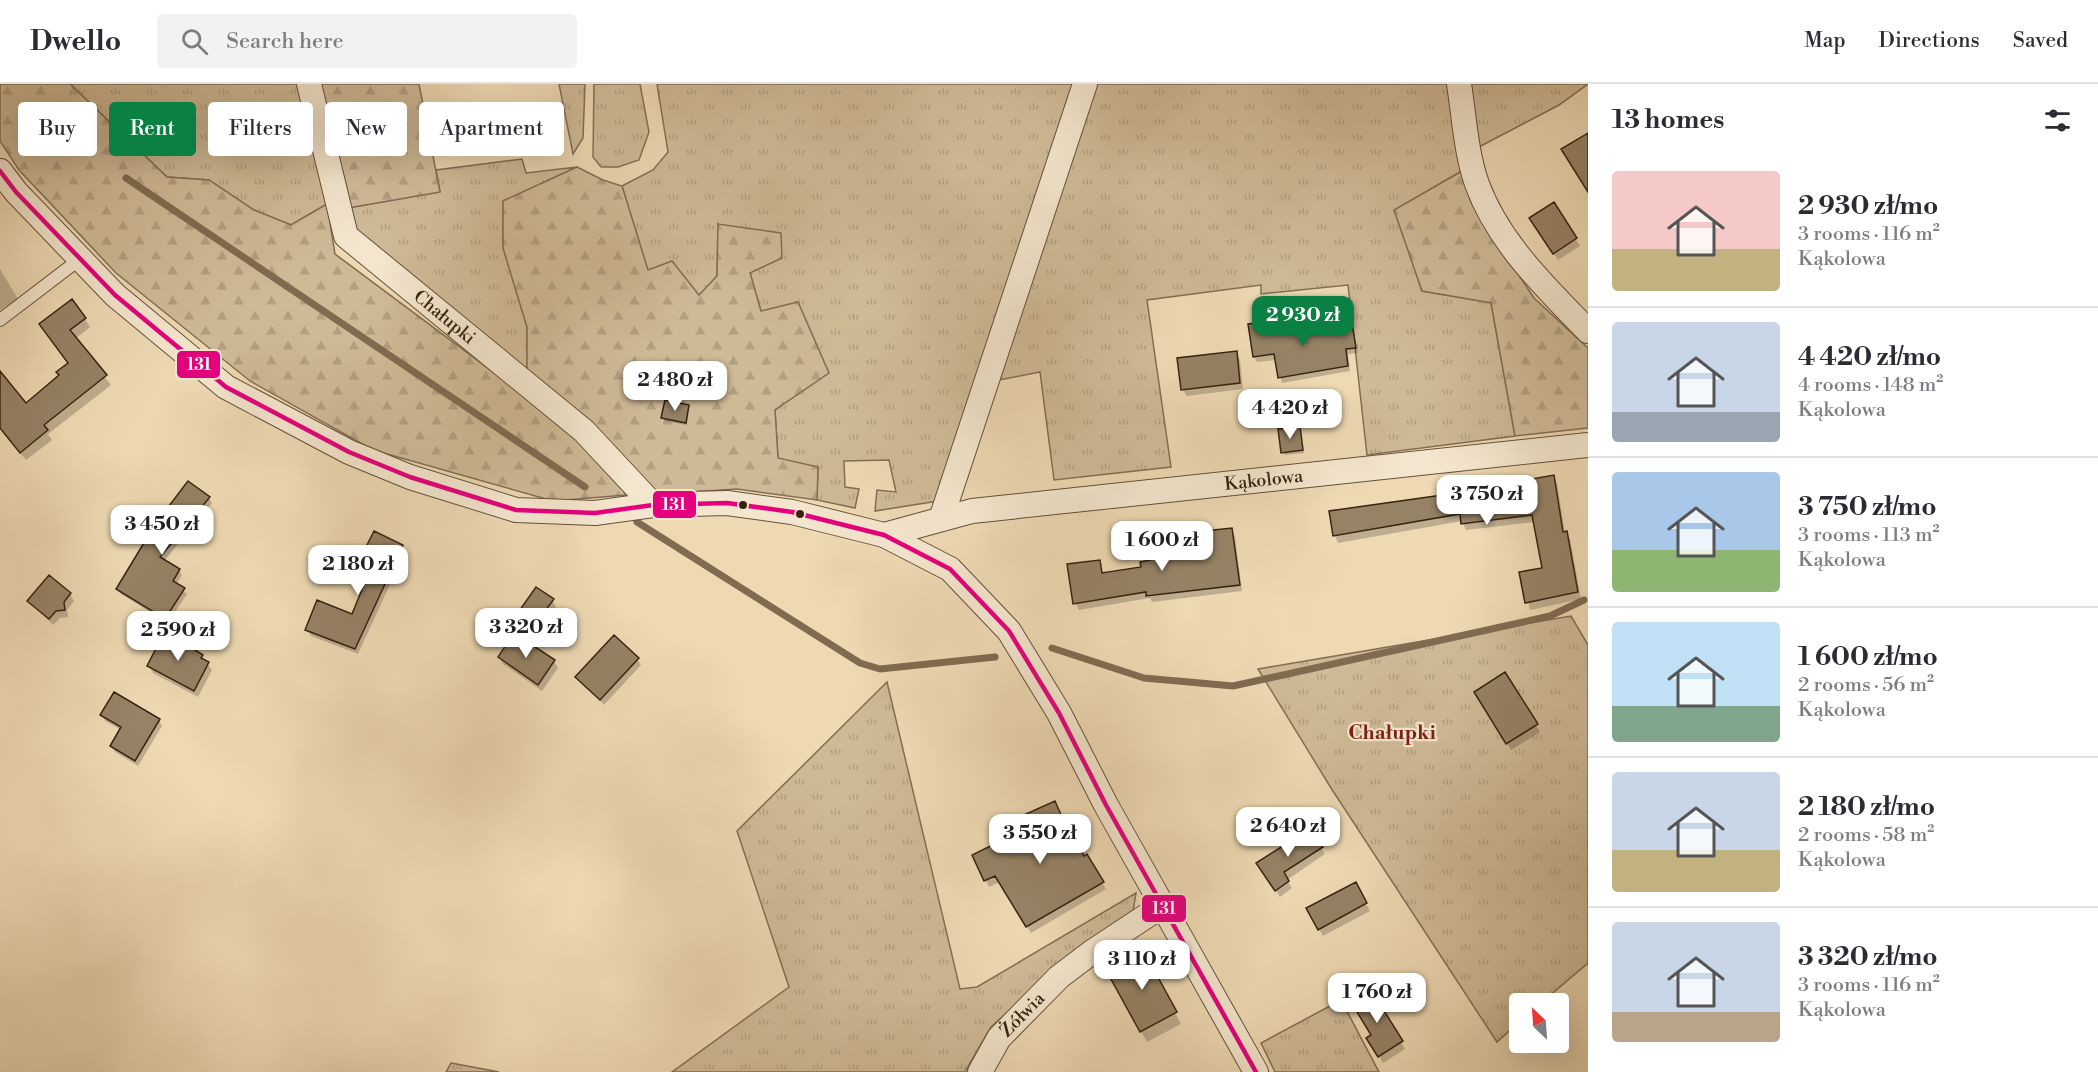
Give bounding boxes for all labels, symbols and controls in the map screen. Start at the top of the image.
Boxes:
search box [157,14,577,68]
text: Dwello [30,24,121,59]
icon: search [178,25,211,58]
text: Search here [226,28,344,55]
text: Map [1804,28,1846,54]
text: Directions [1879,28,1980,54]
text: Saved [2013,28,2068,54]
chip: Buy [18,102,97,156]
chip: Rent [109,102,196,156]
chip: Filters [208,102,313,156]
chip: New [325,102,407,156]
chip: Apartment [419,102,564,156]
text: 13 homes [1612,104,1724,136]
icon: filters [2041,104,2074,137]
text: 2 930 zł/mo [1798,190,1938,222]
icon: home [1660,195,1732,267]
text: 3 rooms · 116 m² [1798,222,1940,247]
text: Kąkolowa [1798,247,1886,272]
street label: Chałupki [409,285,480,349]
pin: 2 930 zł [1241,296,1365,347]
text: 2 930 zł [1266,303,1340,328]
text: 4 420 zł/mo [1798,341,1941,373]
icon: home [1660,346,1732,418]
line badge: 131 [176,350,221,379]
text: 131 [187,355,212,375]
pin: 2 480 zł [613,361,737,412]
text: 2 480 zł [637,368,713,393]
text: 4 rooms · 148 m² [1798,373,1943,398]
pin: 4 420 zł [1228,389,1352,440]
text: 4 420 zł [1252,396,1328,421]
text: Kąkolowa [1798,398,1886,423]
street label: Kąkolowa [1223,465,1305,496]
pin: 3 750 zł [1425,475,1549,526]
text: 3 750 zł [1451,482,1523,507]
line badge: 131 [652,490,697,519]
text: 3 750 zł/mo [1798,491,1937,523]
text: 131 [662,495,687,515]
icon: home [1660,496,1732,568]
unlabelled marker [737,499,749,511]
pin: 3 450 zł [100,505,224,556]
unlabelled marker [794,508,806,520]
text: 3 450 zł [125,512,199,537]
pin: 1 600 zł [1100,521,1224,572]
text: 3 rooms · 113 m² [1798,523,1939,548]
text: 1 600 zł [1125,528,1199,553]
pin: 2 180 zł [296,545,420,596]
text: Kąkolowa [1798,548,1886,573]
text: 2 180 zł [322,552,394,577]
pin: 3 320 zł [464,608,588,659]
pin: 2 590 zł [116,611,240,662]
text: 3 320 zł [489,615,563,640]
text: 2 590 zł [141,618,215,643]
text: 1 600 zł/mo [1798,641,1938,673]
icon: home [1660,646,1732,718]
text: 2 rooms · 56 m² [1798,673,1934,698]
text: Kąkolowa [1798,698,1886,723]
district label: Chałupki [1348,721,1436,746]
text: 2 180 zł/mo [1798,791,1935,823]
icon: home [1660,796,1732,868]
pin: 2 640 zł [1226,807,1350,858]
pin: 3 550 zł [978,814,1102,865]
text: 2 640 zł [1250,814,1326,839]
text: 3 550 zł [1003,821,1077,846]
text: 2 rooms · 58 m² [1798,823,1934,848]
text: Kąkolowa [1798,848,1886,873]
line badge: 131 [1141,894,1187,923]
text: 131 [1152,899,1177,919]
pin: 3 110 zł [1080,940,1204,991]
text: 3 320 zł/mo [1798,941,1938,973]
icon: home [1660,946,1732,1018]
text: 3 110 zł [1108,947,1176,972]
pin: 1 760 zł [1315,973,1439,1024]
text: 3 rooms · 116 m² [1798,973,1940,998]
text: 1 760 zł [1342,980,1412,1005]
street label: Żółwia [995,987,1050,1042]
north arrow [1509,993,1569,1053]
map controls [1509,993,1569,1053]
text: Kąkolowa [1798,998,1886,1023]

